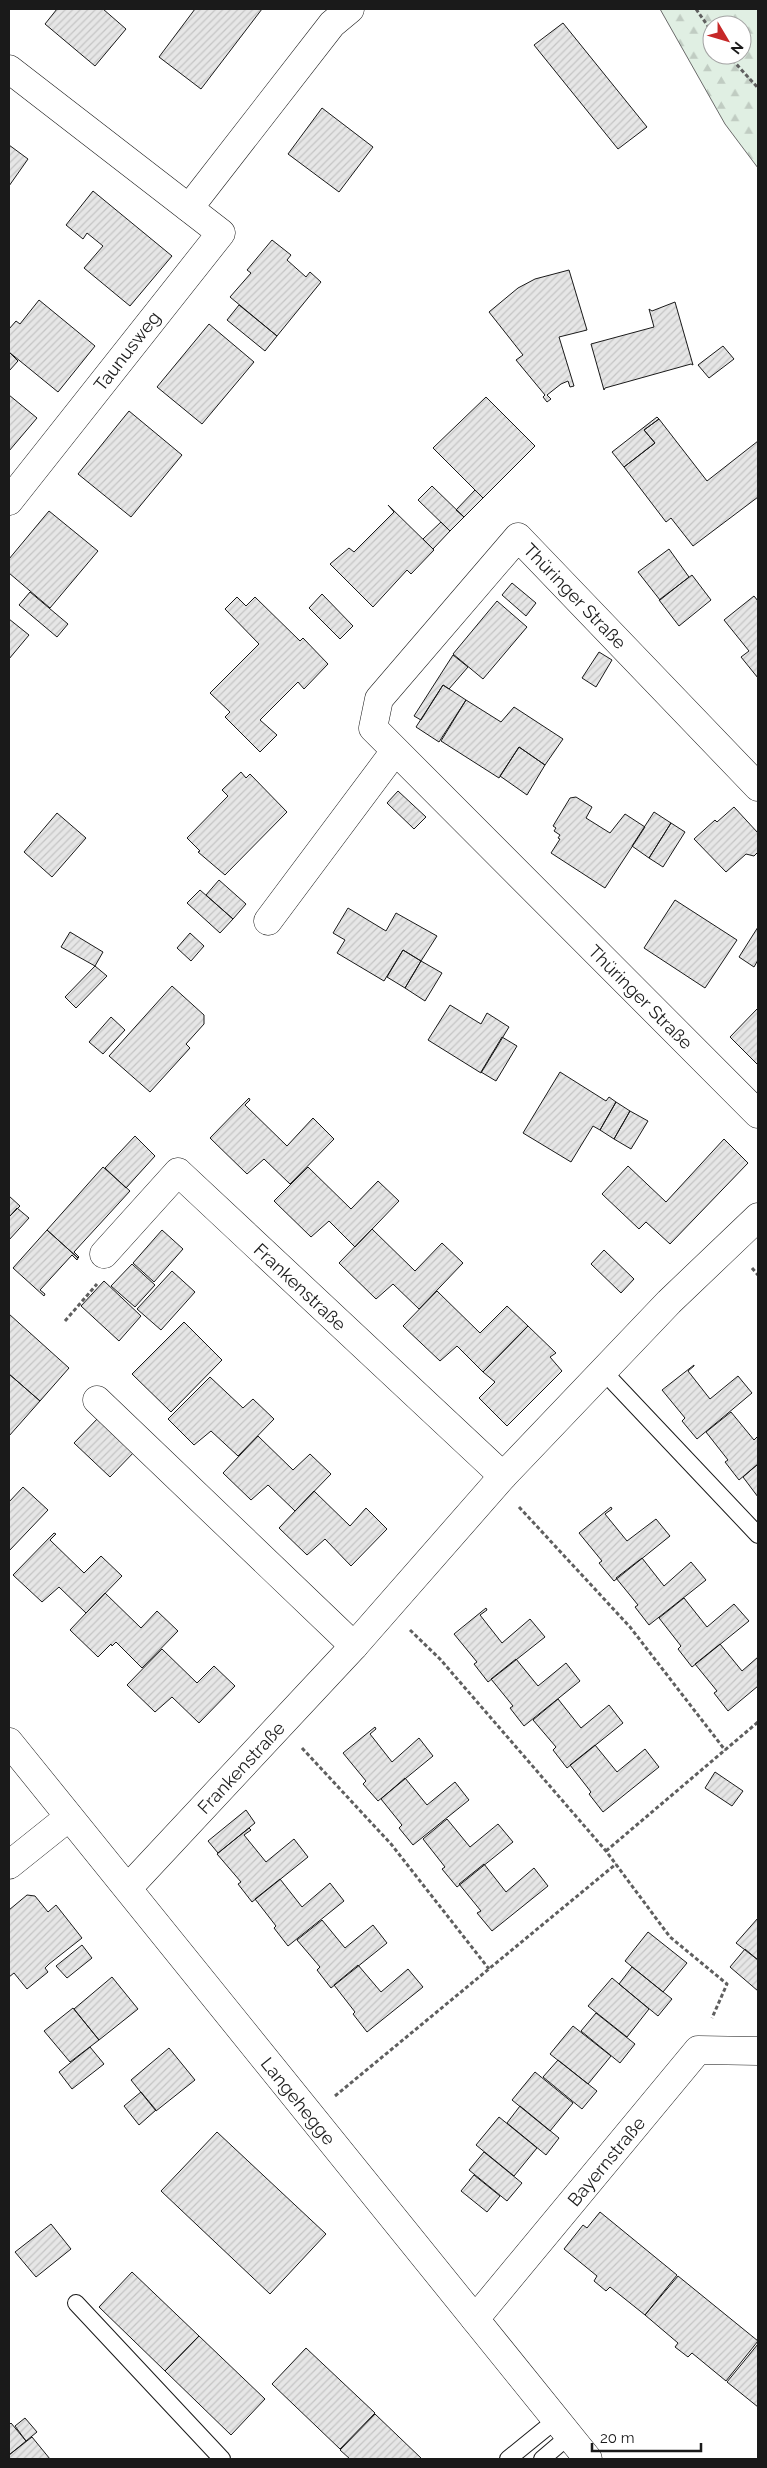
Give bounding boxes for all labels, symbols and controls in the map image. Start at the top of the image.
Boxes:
north arrow [702,15,752,65]
text: N [728,39,747,57]
street label: Taunusweg [89,307,165,395]
street label: Thüringer Straße [519,539,631,653]
street label: Thüringer Straße [585,940,698,1053]
street label: Frankenstraße [250,1238,351,1335]
street label: Frankenstraße [193,1717,289,1818]
street label: Langehegge [257,2053,340,2149]
street label: Bayernstraße [563,2112,649,2210]
scale bar [592,2420,701,2452]
text: 20 m [600,2429,635,2447]

